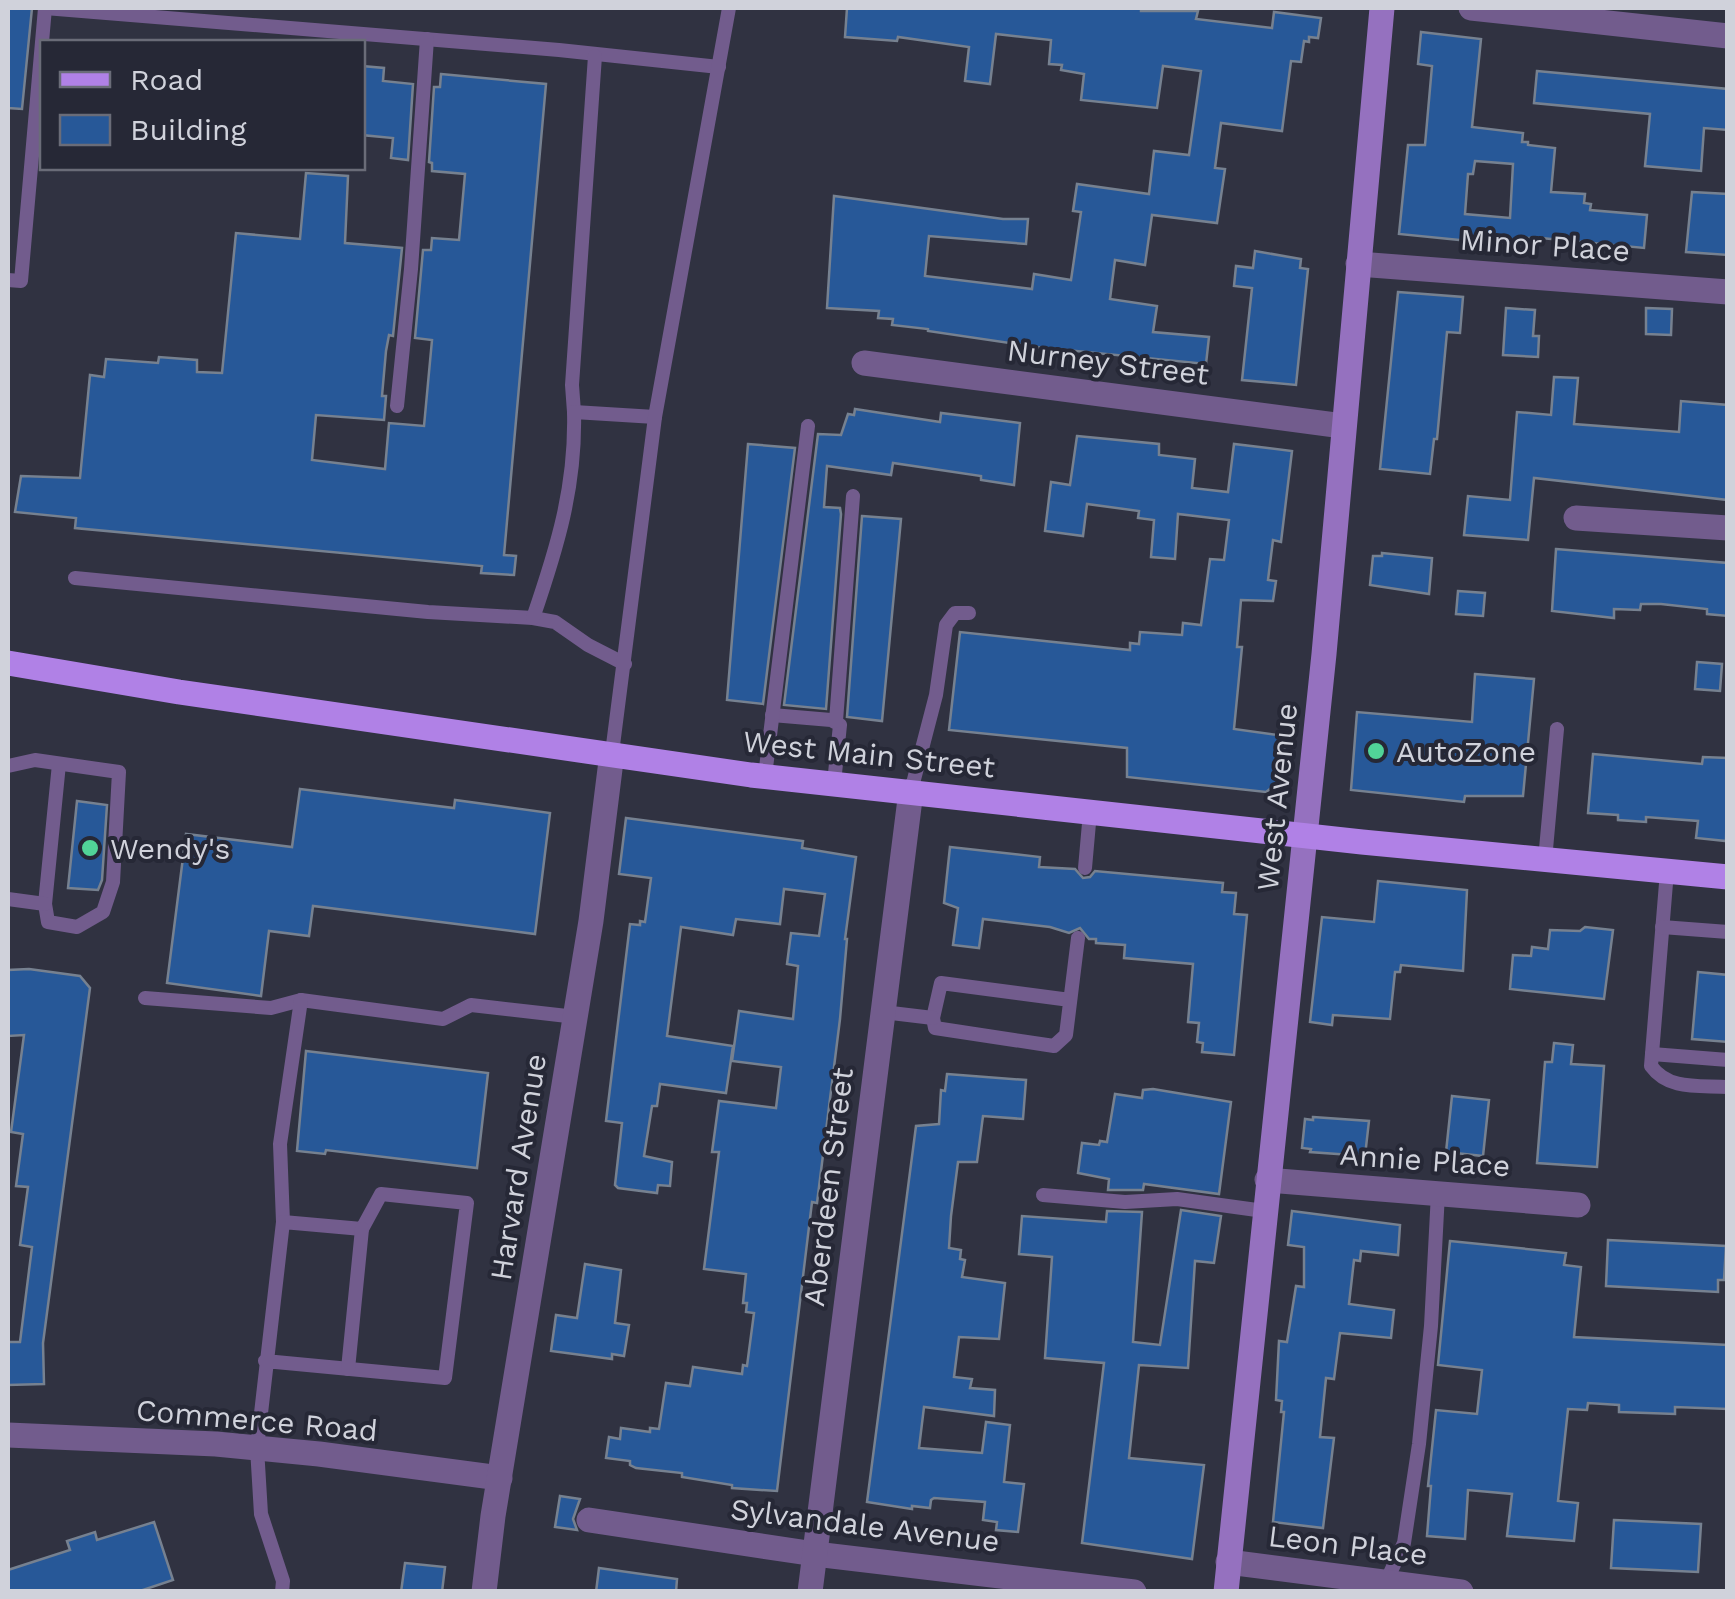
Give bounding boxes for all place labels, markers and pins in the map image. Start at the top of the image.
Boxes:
place label: AutoZone [1396,734,1536,769]
marker: AutoZone [1365,740,1387,762]
place label: Wendy's [110,831,230,866]
marker: Wendy's [79,837,101,859]

